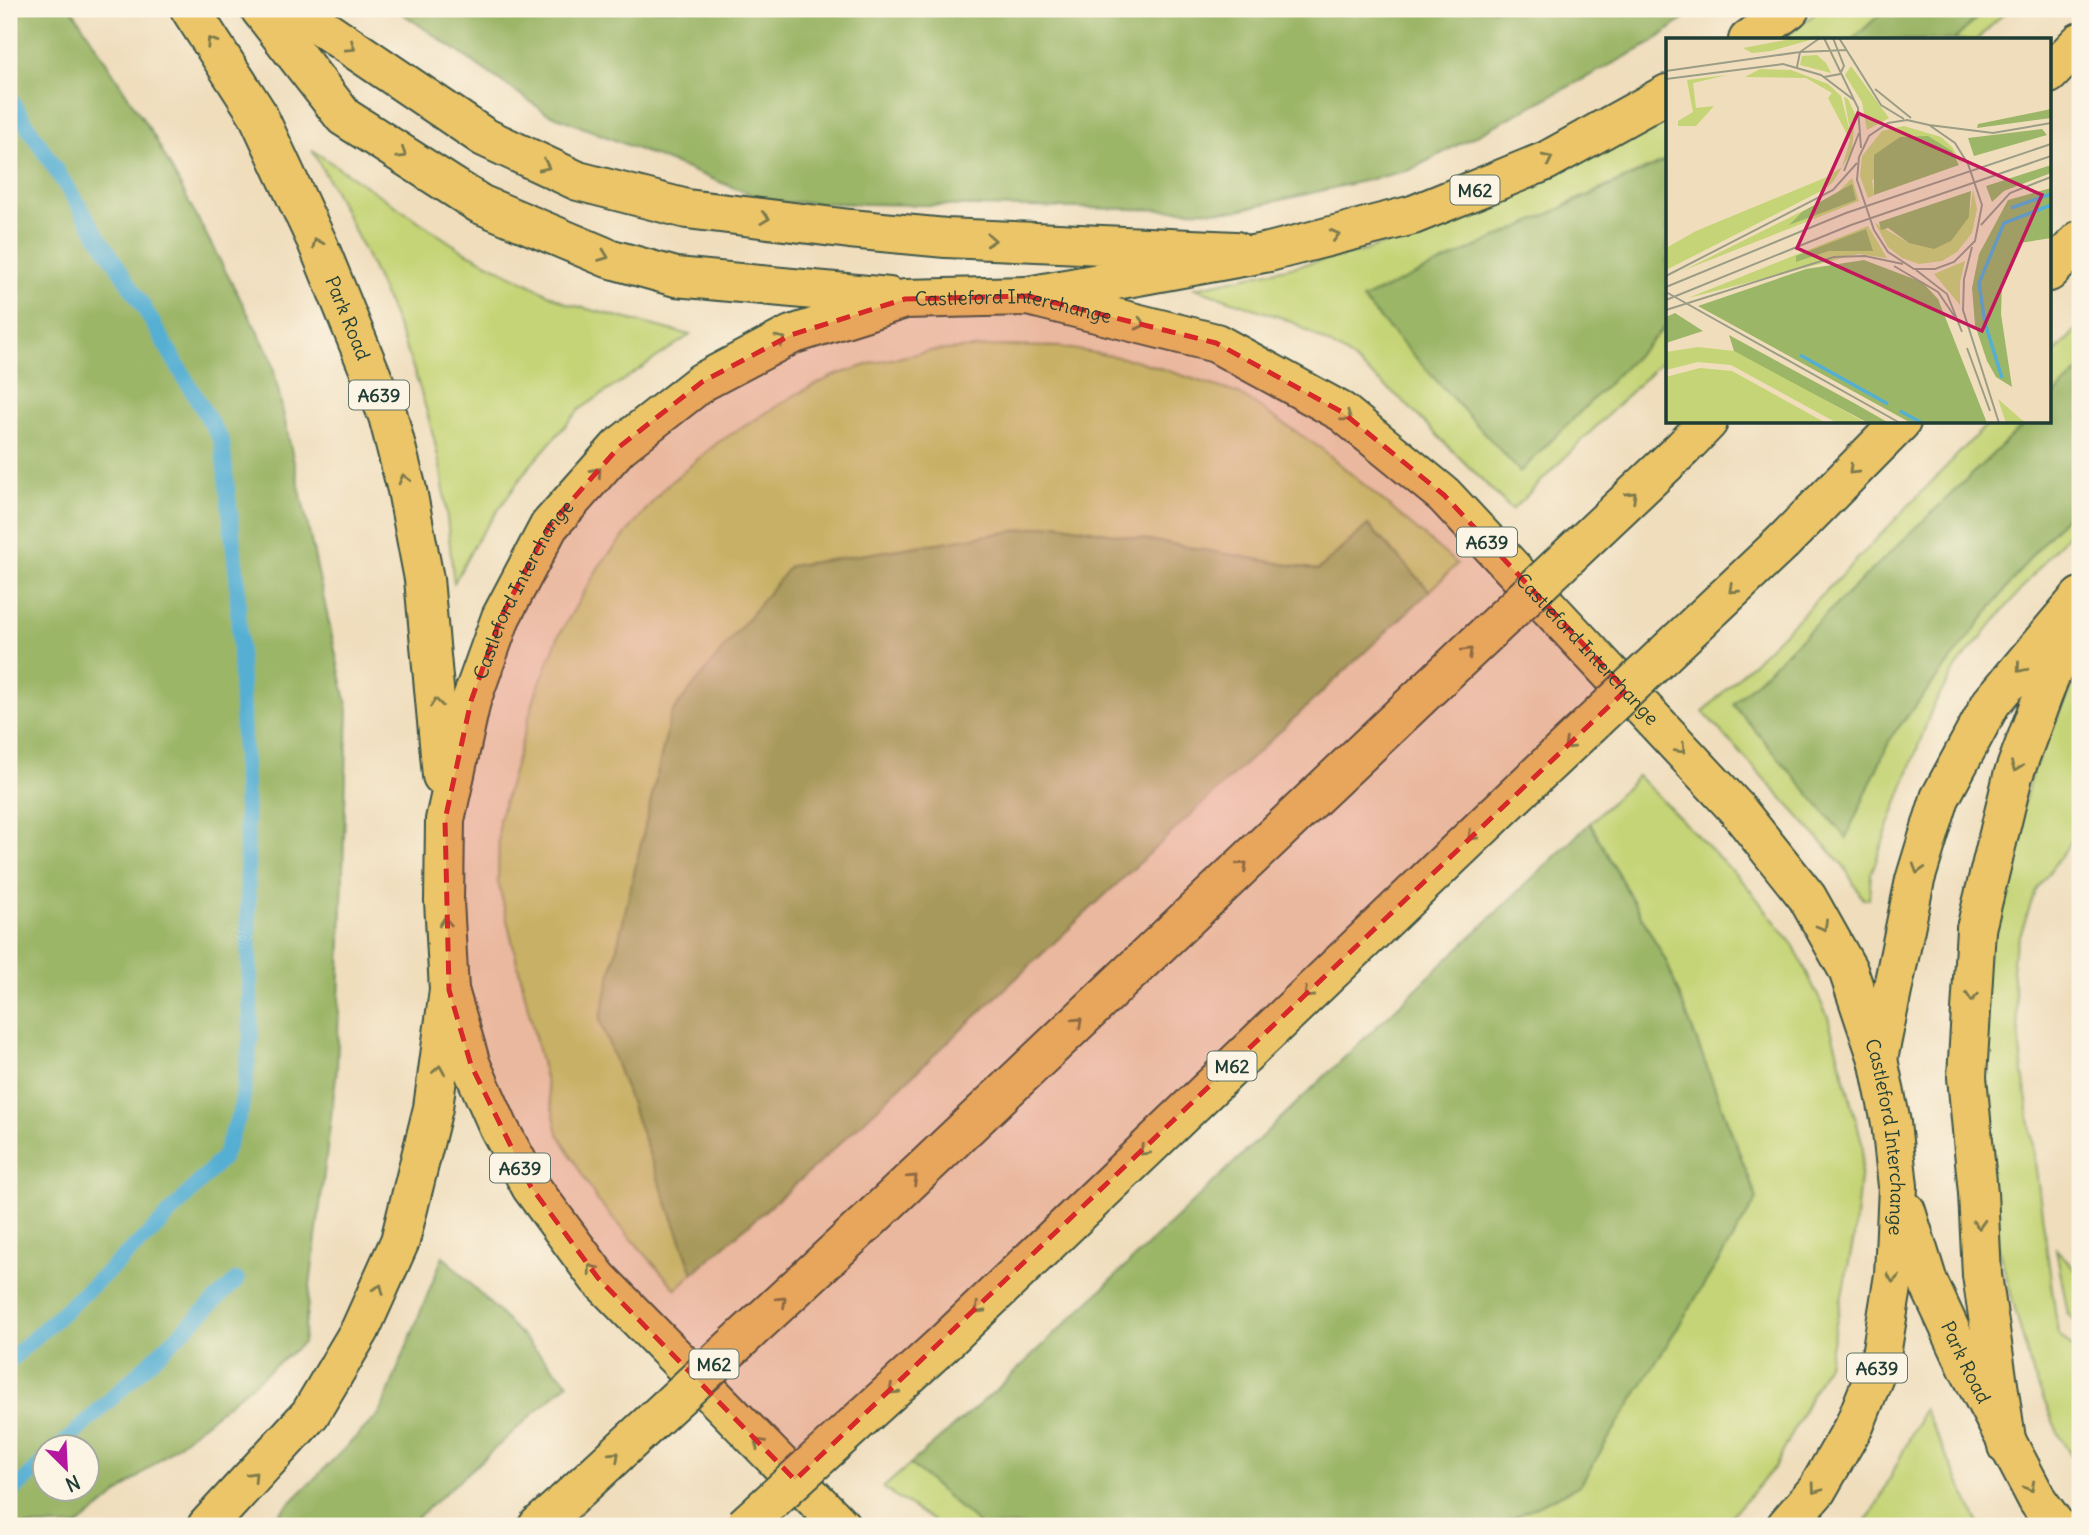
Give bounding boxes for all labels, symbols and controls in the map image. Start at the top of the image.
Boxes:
one-way arrow [207,36,220,49]
inset map [1666,38,2050,424]
one-way arrow [343,39,356,51]
one-way arrow [394,145,407,158]
one-way arrow [1541,153,1553,167]
one-way arrow [538,157,550,171]
road number: M62 [1450,176,1500,204]
one-way arrow [759,211,771,226]
one-way arrow [1329,229,1341,243]
one-way arrow [986,232,997,247]
one-way arrow [311,237,325,250]
one-way arrow [597,247,609,261]
street label: Park Road [320,272,376,363]
street label: Castleford Interchange [914,284,1114,328]
one-way arrow [1135,316,1147,330]
one-way arrow [773,335,786,349]
road number: A639 [349,380,409,410]
one-way arrow [1339,408,1352,421]
one-way arrow [1849,462,1862,475]
one-way arrow [589,467,601,480]
one-way arrow [398,473,412,485]
one-way arrow [1624,491,1637,504]
street label: Castleford Interchange [468,495,579,682]
road number: A639 [1457,528,1517,556]
street label: Castleford Interchange [1511,568,1664,730]
one-way arrow [1728,581,1741,593]
one-way arrow [1460,648,1473,661]
one-way arrow [2016,660,2029,673]
one-way arrow [429,698,444,709]
one-way arrow [1563,737,1576,750]
one-way arrow [1673,741,1685,754]
one-way arrow [2010,760,2024,772]
one-way arrow [1467,828,1480,841]
one-way arrow [1235,861,1248,874]
one-way arrow [1912,862,1927,874]
one-way arrow [438,916,453,927]
one-way arrow [1815,919,1828,932]
one-way arrow [1303,985,1316,998]
one-way arrow [1964,992,1979,1003]
one-way arrow [1070,1018,1083,1031]
street label: Castleford Interchange [1860,1035,1910,1236]
road number: M62 [1208,1051,1256,1080]
one-way arrow [431,1064,446,1076]
one-way arrow [1139,1143,1152,1156]
road number: A639 [490,1154,550,1182]
one-way arrow [905,1174,918,1187]
one-way arrow [1972,1219,1987,1230]
one-way arrow [588,1265,600,1277]
one-way arrow [1886,1273,1901,1284]
one-way arrow [371,1283,385,1296]
one-way arrow [774,1297,787,1310]
one-way arrow [975,1300,988,1313]
street label: Park Road [1936,1317,1996,1407]
road number: M62 [690,1350,738,1378]
road number: A639 [1847,1353,1907,1382]
one-way arrow [888,1382,901,1394]
north arrow [32,1434,102,1504]
one-way arrow [755,1439,767,1451]
one-way arrow [607,1452,620,1464]
text: N [62,1470,84,1497]
one-way arrow [245,1471,257,1484]
one-way arrow [2022,1480,2035,1492]
one-way arrow [1812,1481,1824,1494]

